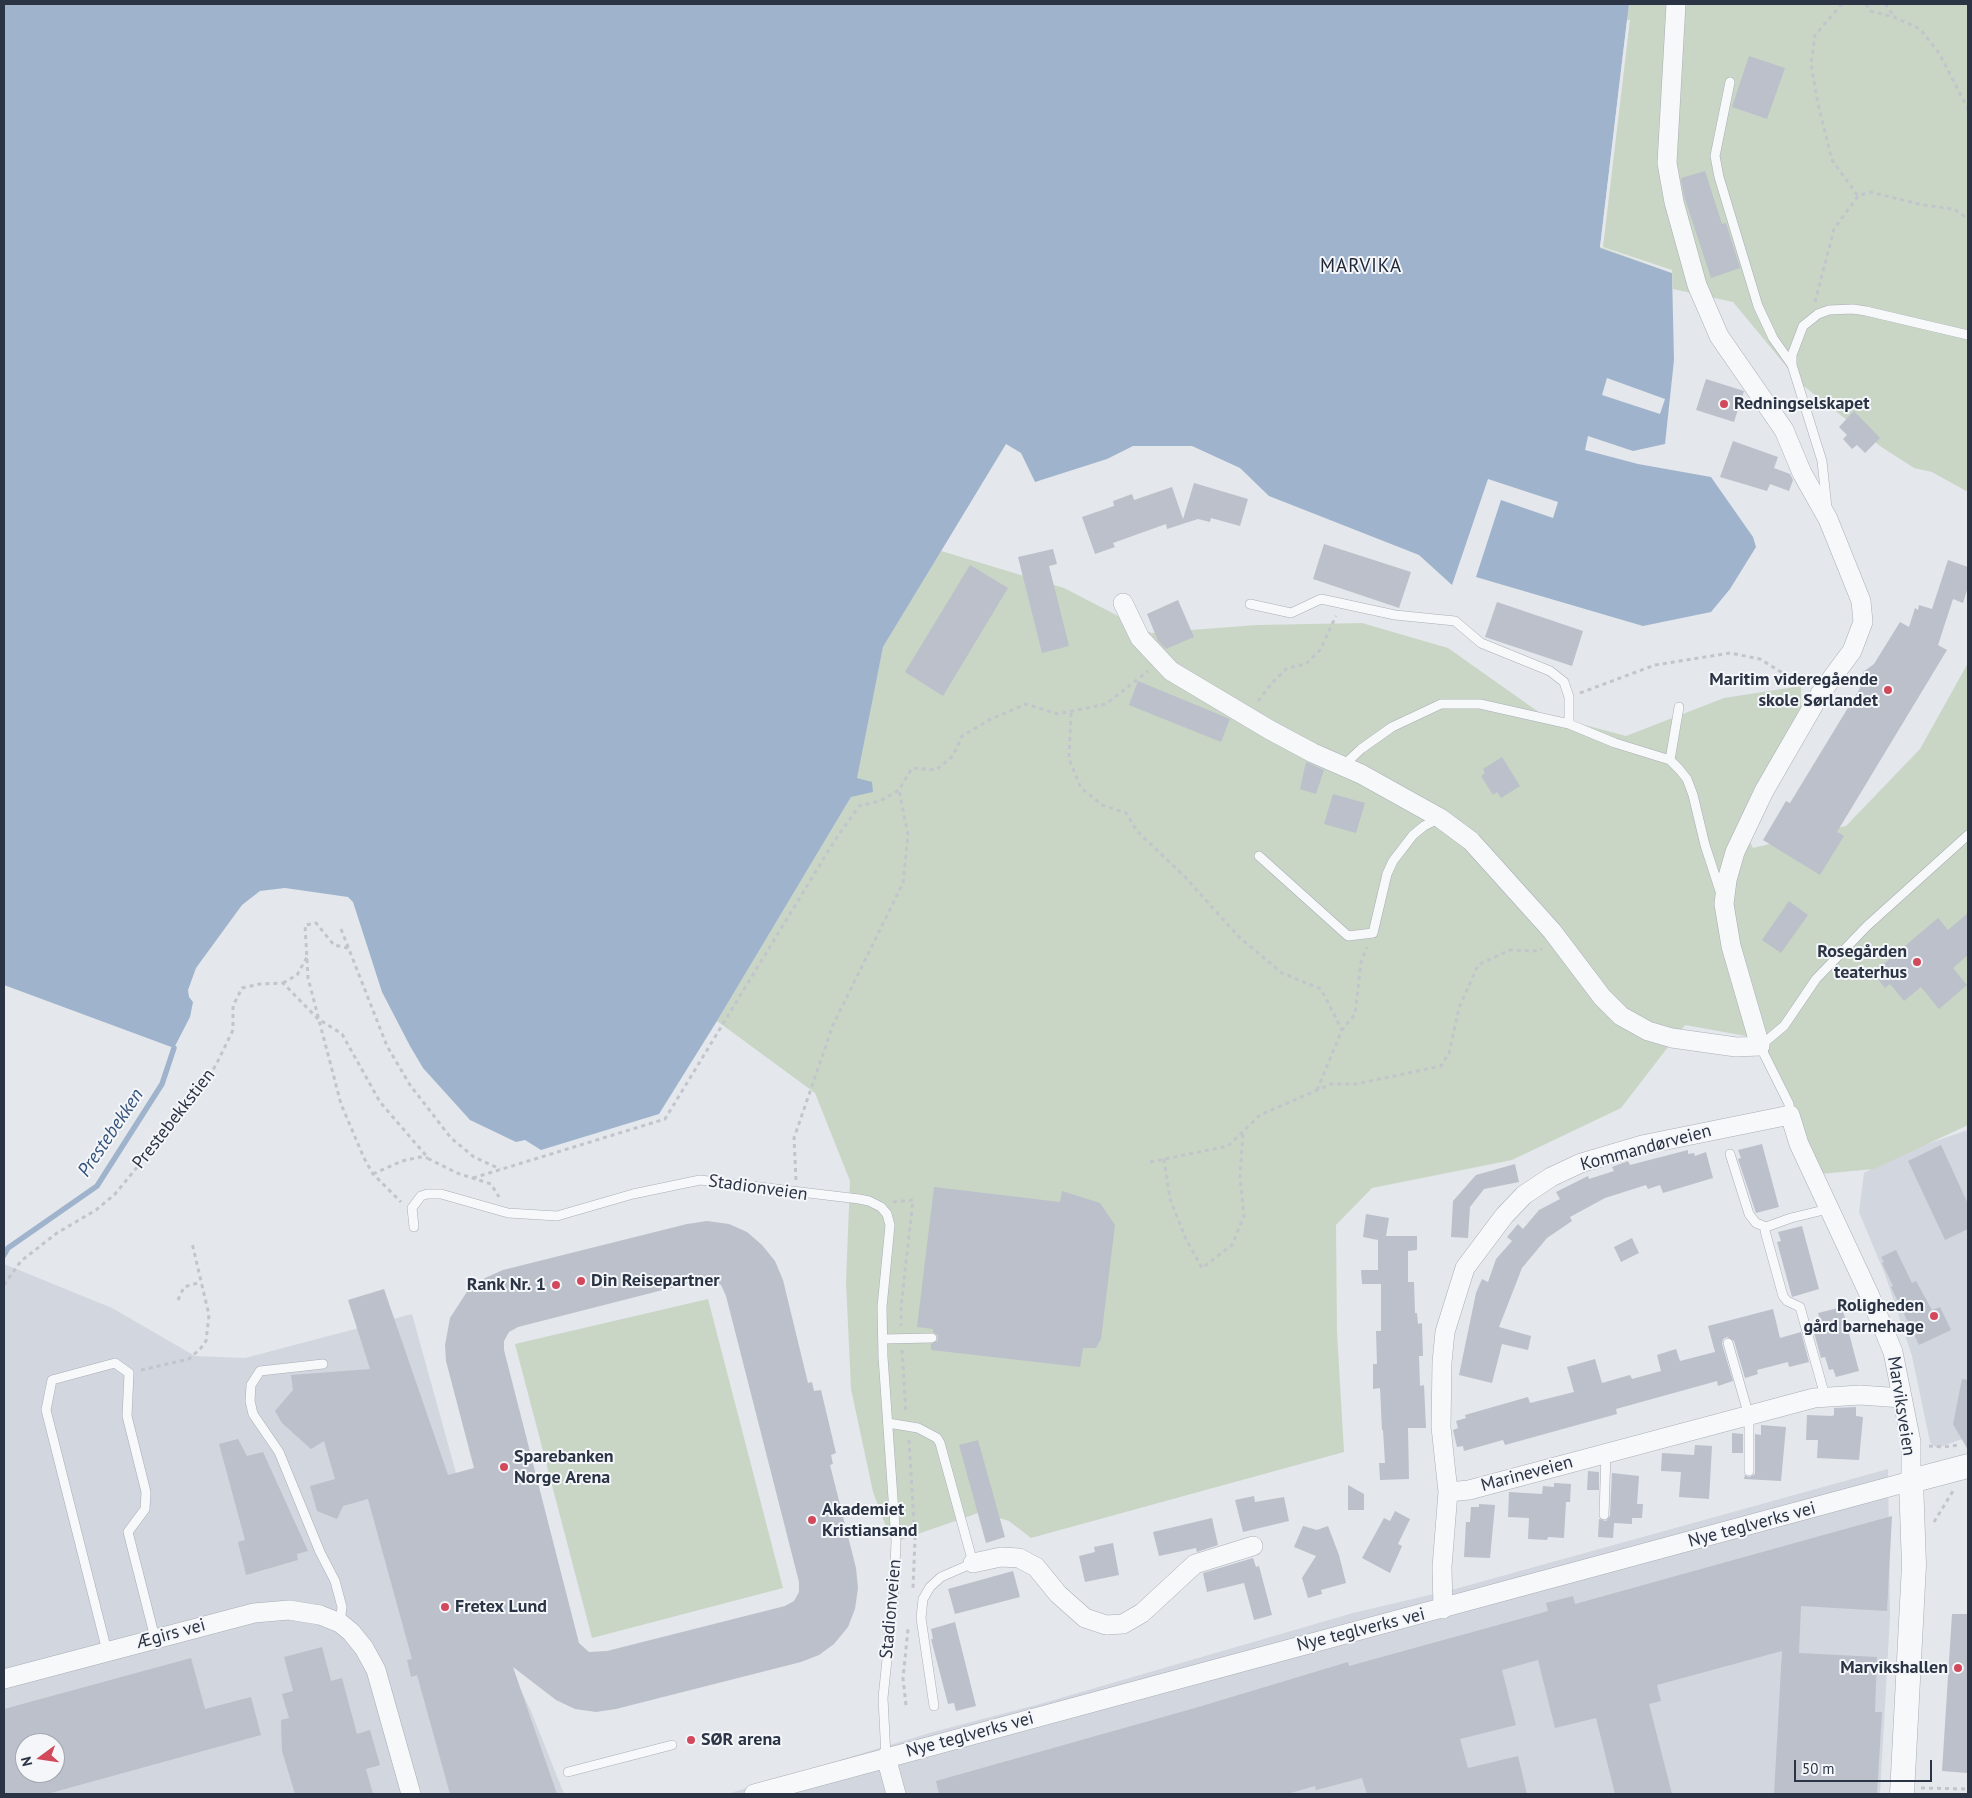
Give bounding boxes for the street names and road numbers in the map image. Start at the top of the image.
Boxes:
street label: Prestebekkstien [128,1065,220,1173]
street label: Kommandørveien [1578,1120,1714,1176]
street label: Stadionveien [707,1170,809,1206]
street label: Marviksveien [1882,1355,1920,1457]
street label: Marineveien [1479,1451,1575,1497]
street label: Nye teglverks vei [1686,1498,1818,1552]
street label: Stadionveien [876,1558,906,1660]
street label: Nye teglverks vei [1295,1604,1427,1656]
street label: Ægirs vei [134,1614,208,1654]
street label: Nye teglverks vei [904,1708,1036,1762]

